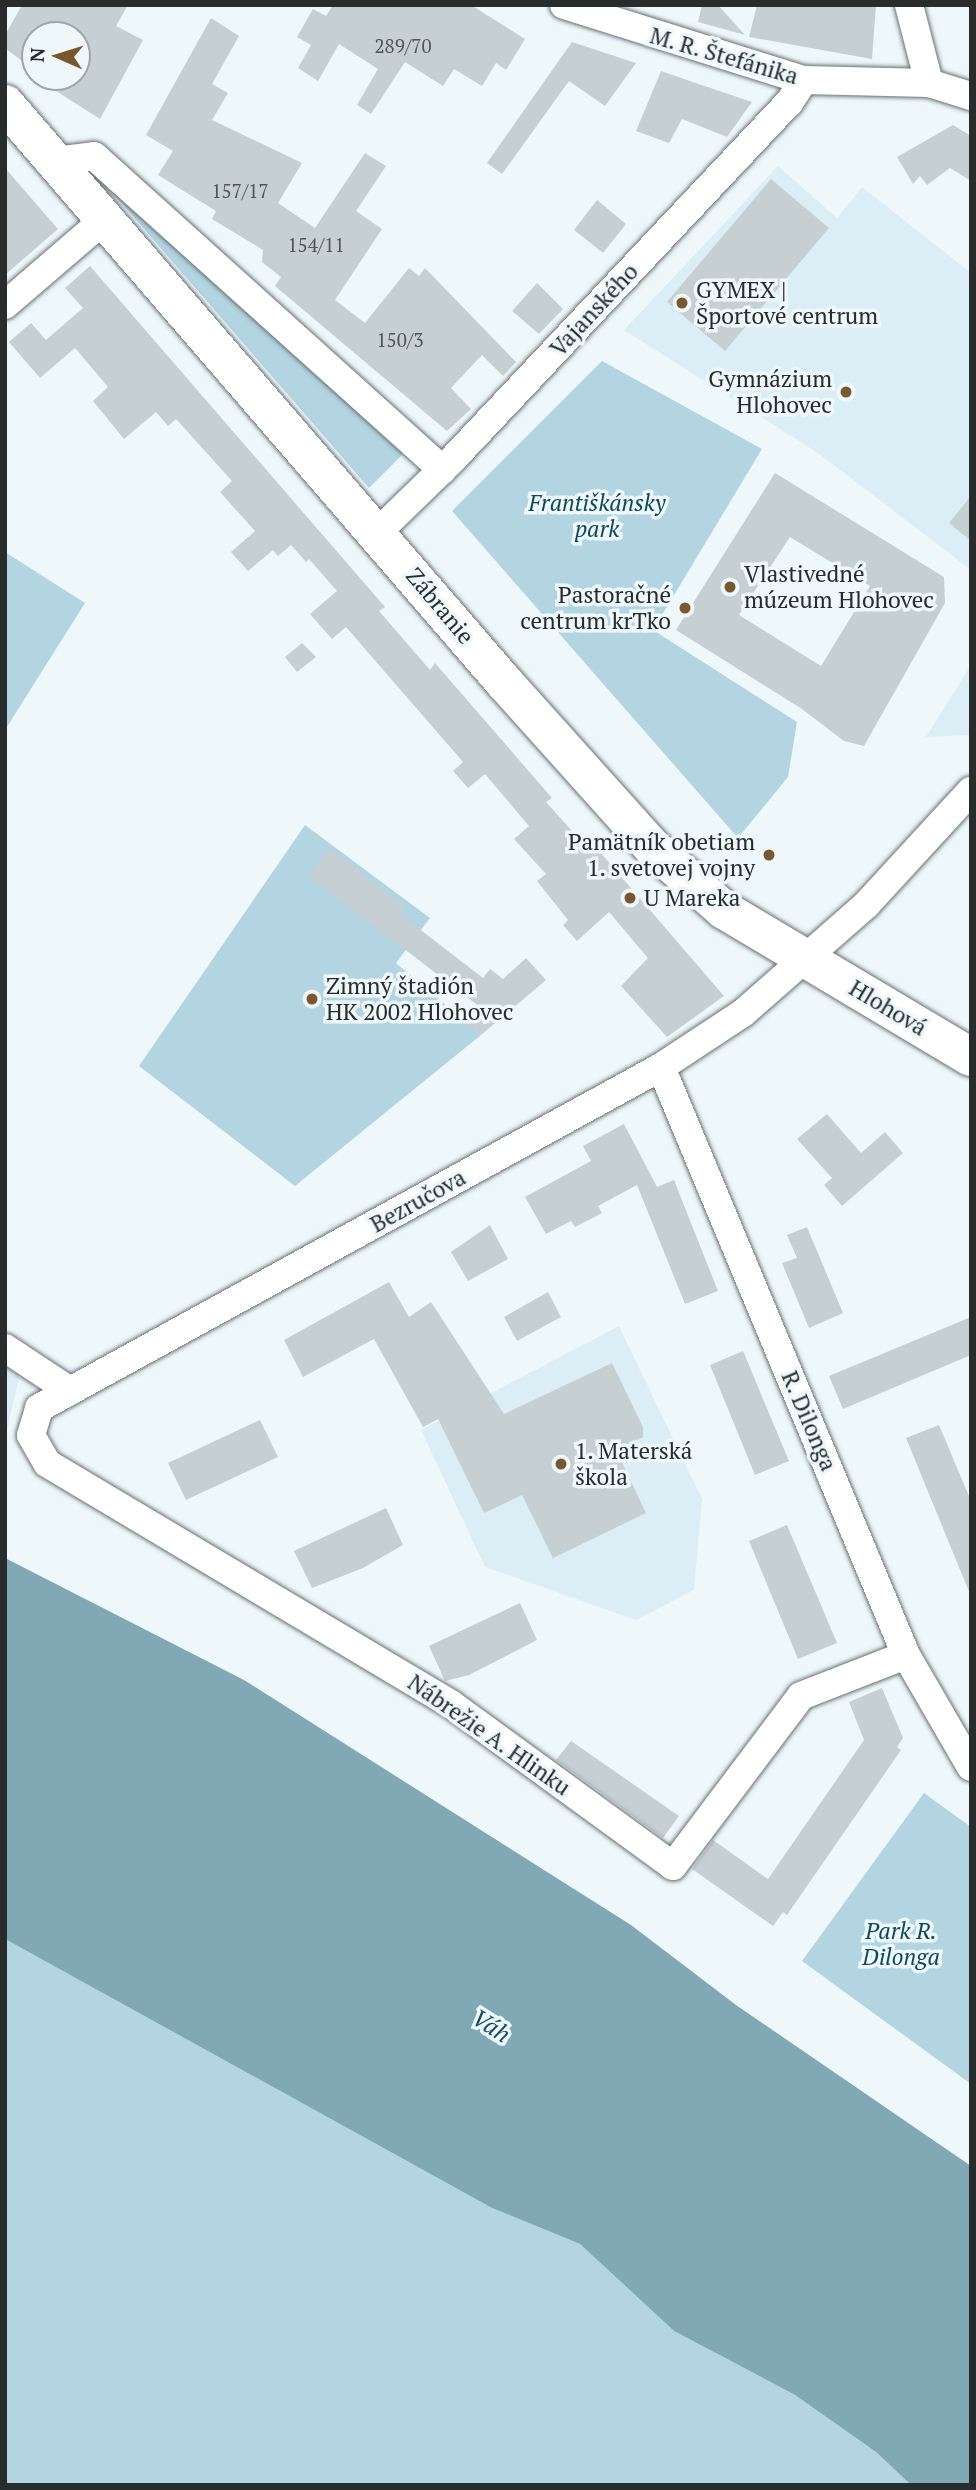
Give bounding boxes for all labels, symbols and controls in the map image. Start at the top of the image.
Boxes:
north arrow [21,21,91,91]
street label: M. R. Štefánika [646,21,802,91]
house number: 289/70 [374,35,432,57]
text: N [24,47,49,63]
house number: 157/17 [211,180,269,202]
house number: 154/11 [287,234,345,256]
street label: Vajanského [544,258,644,362]
place label: GYMEX | Športové centrum [696,276,878,330]
marker: GYMEX | Športové centrum [674,295,690,311]
house number: 150/3 [376,329,424,351]
place label: Gymnázium Hlohovec [708,365,832,419]
marker: Gymnázium Hlohovec [838,384,854,400]
park label: Františkánsky park [529,489,665,543]
place label: Vlastivedné múzeum Hlohovec [744,560,934,614]
street label: Zábranie [400,562,480,650]
marker: Vlastivedné múzeum Hlohovec [722,579,738,595]
place label: Pastoračné centrum krTko [520,581,671,635]
marker: Pastoračné centrum krTko [677,600,693,616]
place label: Pamätník obetiam 1. svetovej vojny [568,828,755,882]
marker: Pamätník obetiam 1. svetovej vojny [761,847,777,863]
place label: U Mareka [644,884,740,912]
marker: U Mareka [622,890,638,906]
place label: Zimný štadión HK 2002 Hlohovec [326,972,514,1026]
street label: Hlohová [844,974,932,1042]
marker: Zimný štadión HK 2002 Hlohovec [304,991,320,1007]
street label: Bezručova [366,1164,470,1238]
street label: R. Dilonga [775,1366,843,1476]
place label: 1. Materská škola [575,1437,693,1491]
marker: 1. Materská škola [553,1456,569,1472]
street label: Nábrežie A. Hlinku [402,1668,576,1802]
park label: Park R. Dilonga [862,1917,940,1971]
water label: Váh [466,2003,516,2049]

